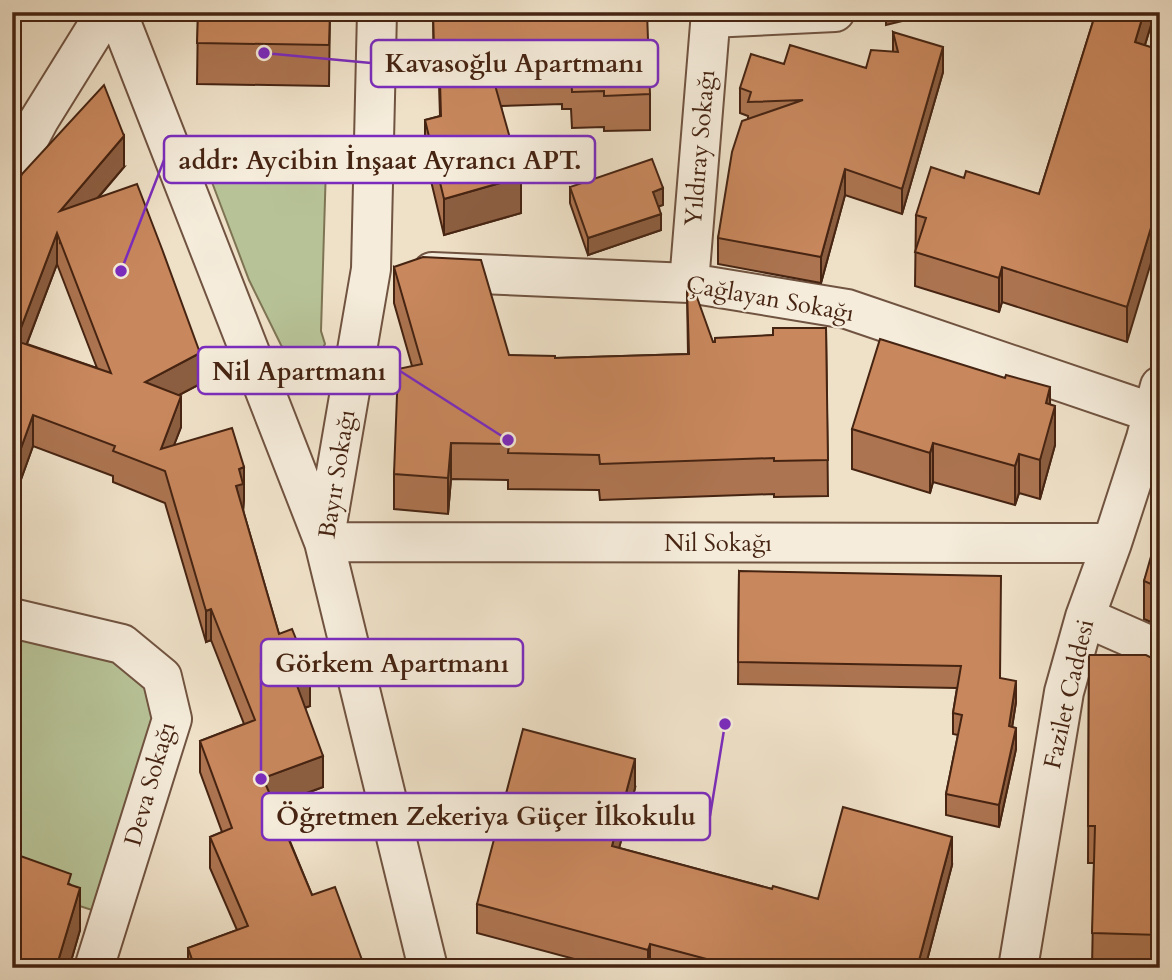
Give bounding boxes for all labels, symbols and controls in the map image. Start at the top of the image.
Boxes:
callout: Kavasoğlu Apartmanı [371,40,658,87]
text: Kavasoğlu Apartmanı [385,46,643,81]
street label: Yıldıray Sokağı [677,68,723,228]
callout: addr: Aycibin İnşaat Ayrancı APT. [164,136,595,183]
text: addr: Aycibin İnşaat Ayrancı APT. [178,143,582,178]
street label: Çağlayan Sokağı [683,268,857,330]
callout: Nil Apartmanı [198,347,400,394]
text: Nil Apartmanı [212,354,386,389]
street label: Bayır Sokağı [311,407,363,541]
street label: Nil Sokağı [664,527,772,560]
street label: Fazilet Caddesi [1036,616,1102,772]
callout: Görkem Apartmanı [261,639,523,686]
text: Görkem Apartmanı [275,646,509,681]
street label: Deva Sokağı [117,718,184,850]
callout: Öğretmen Zekeriya Güçer İlkokulu [262,793,710,840]
text: Öğretmen Zekeriya Güçer İlkokulu [276,799,696,834]

